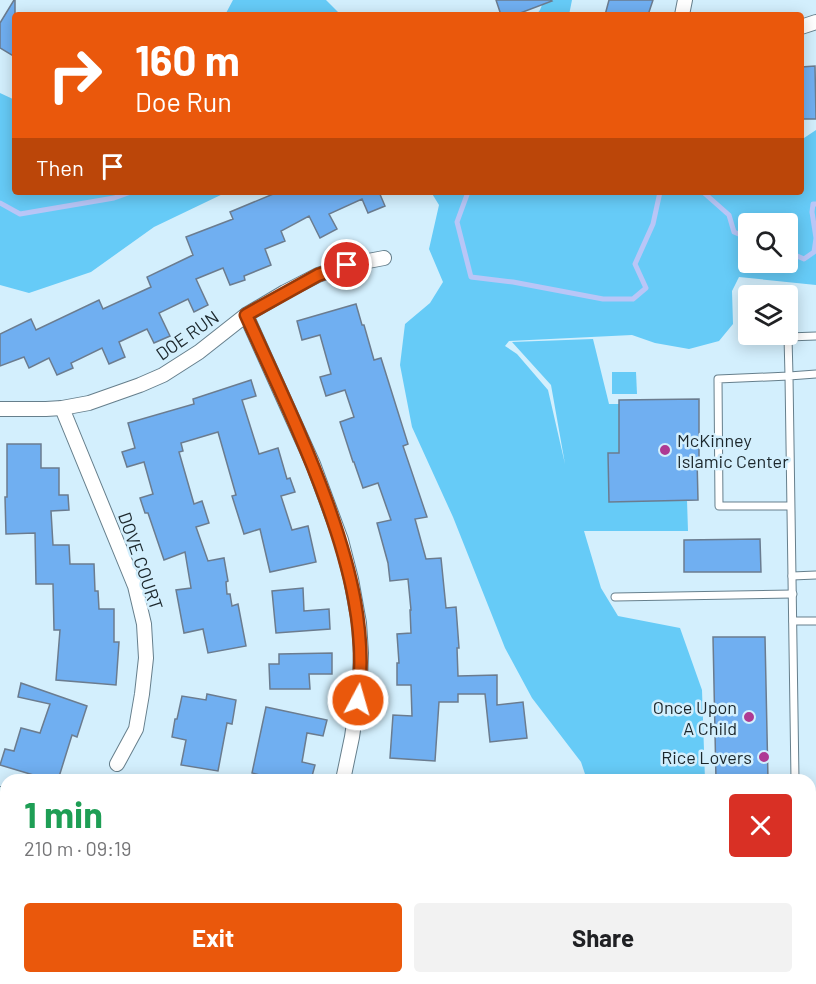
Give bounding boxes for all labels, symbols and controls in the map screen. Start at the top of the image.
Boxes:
text: 160 m [135,34,240,84]
icon: right [36,36,114,114]
text: Doe Run [135,85,232,117]
icon: arrive [96,150,129,183]
text: Then [36,154,84,180]
map controls [738,213,798,345]
button: search [738,213,798,273]
pin [321,239,372,290]
icon: arrive [330,248,363,281]
button: layers [738,285,798,345]
street label: DOE RUN [151,305,223,365]
place label: McKinney Islamic Center [677,429,789,472]
marker: McKinney Islamic Center [658,443,672,457]
street label: DOVE COURT [114,509,168,613]
position arrow [326,668,390,732]
place label: Once Upon A Child [653,696,737,739]
marker: Once Upon A Child [742,710,756,724]
place label: Rice Lovers [661,746,752,768]
marker: Rice Lovers [757,750,771,764]
text: 1 min [24,792,103,835]
button: close [729,794,792,857]
text: 210 m · 09:19 [24,836,131,860]
button: Exit [24,903,402,972]
button: Share [414,903,792,972]

